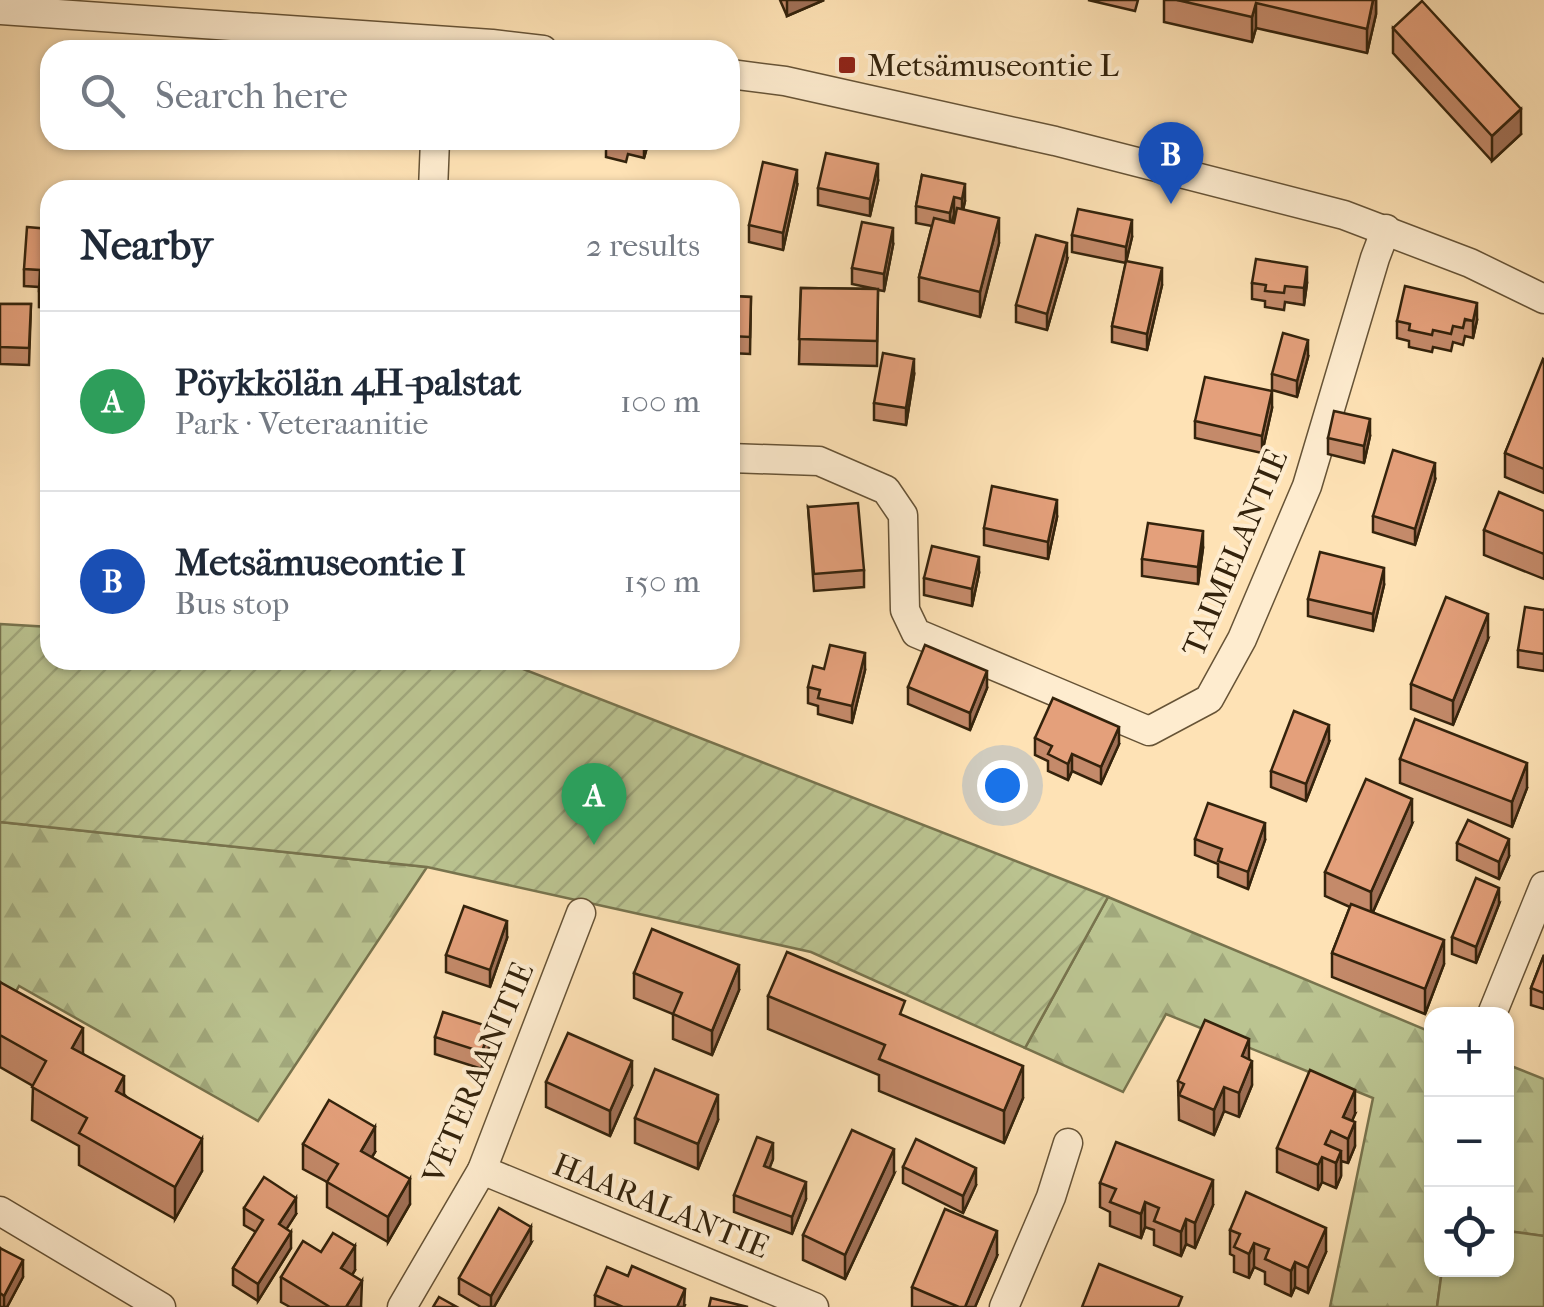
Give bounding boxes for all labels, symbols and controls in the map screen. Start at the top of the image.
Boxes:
search box [40,40,740,150]
place label: Metsämuseontie L [867,47,1120,84]
marker: Metsämuseontie L [836,54,858,76]
icon: search [75,68,130,123]
text: Search here [155,73,348,118]
pin: B [1138,121,1204,204]
text: Nearby [80,221,212,270]
text: 2 results [586,227,700,264]
text: Pöykkölän 4H-palstat [175,360,521,405]
text: A [102,383,123,420]
text: 100 m [620,383,700,420]
text: Park · Veteraanitie [175,405,428,442]
street label: TAIMELANTIE [1175,444,1295,662]
text: Metsämuseontie I [175,540,466,585]
text: B [102,563,123,600]
text: 150 m [624,563,700,600]
text: Bus stop [175,585,289,622]
your location [977,760,1028,811]
pin: A [562,762,626,845]
street label: VETERAANITIE [414,957,541,1190]
map controls [1424,1007,1514,1277]
button: + [1424,1007,1514,1097]
button: − [1424,1097,1514,1187]
street label: HAARALANTIE [548,1146,774,1266]
button: locate [1424,1187,1514,1277]

